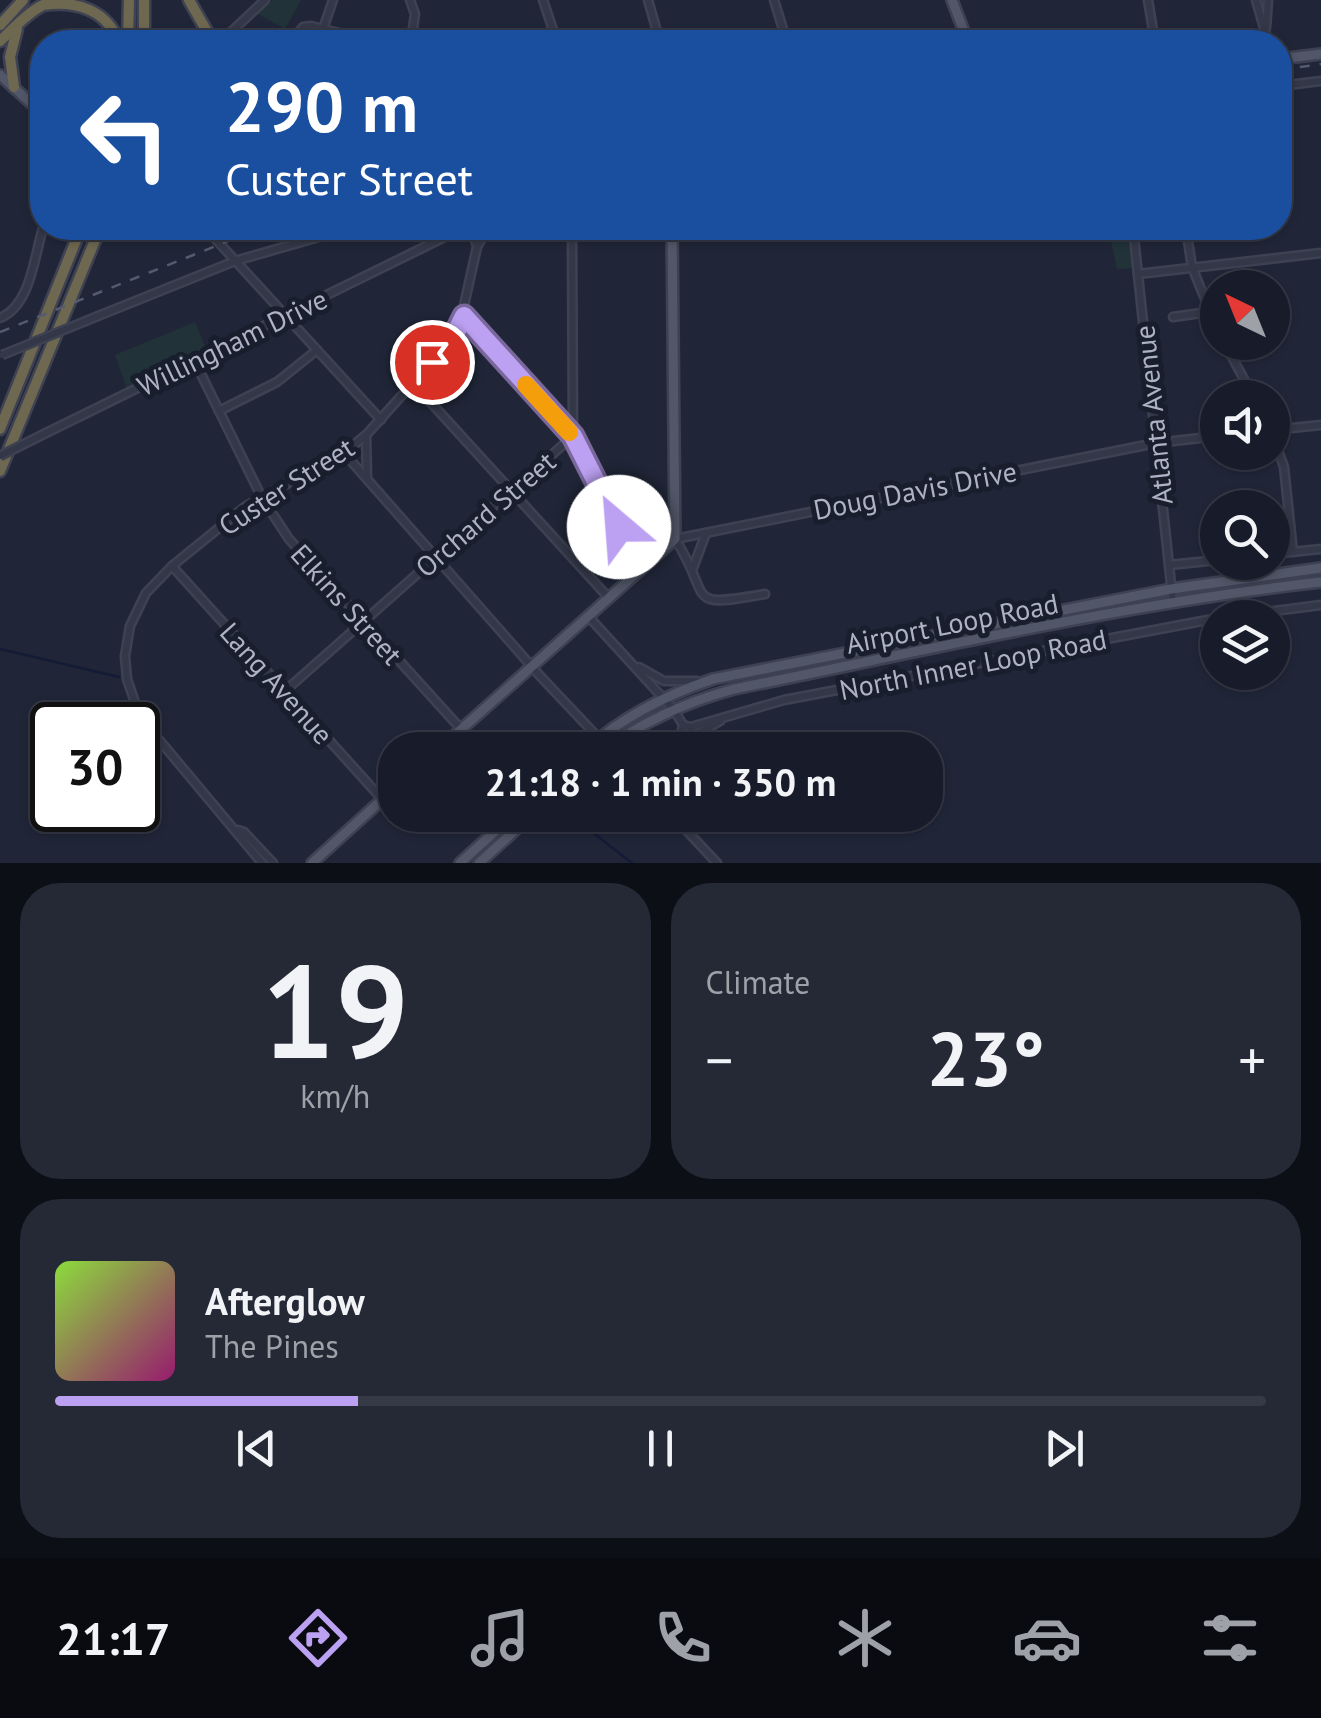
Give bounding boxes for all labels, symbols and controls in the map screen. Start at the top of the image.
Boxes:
text: 290 m [225,61,418,151]
icon: left [60,70,190,200]
text: Custer Street [225,149,473,207]
north arrow [1200,270,1290,360]
map controls [1200,270,1290,690]
street label: Willingham Drive [131,280,333,404]
pin [390,320,475,405]
street label: Atlanta Avenue [1125,323,1181,507]
icon: arrive [405,335,460,390]
button: sound [1200,380,1290,470]
street label: Custer Street [211,428,361,544]
street label: Orchard Street [407,443,563,585]
street label: Doug Davis Drive [810,452,1020,528]
position arrow [567,475,671,579]
button: search [1200,490,1290,580]
street label: Elkins Street [283,536,411,673]
street label: Airport Loop Road [843,584,1061,662]
button: layers [1200,600,1290,690]
street label: Lang Avenue [212,614,342,752]
street label: North Inner Loop Road [836,620,1110,708]
speed limit sign: 30 [30,702,160,832]
text: 21:18 · 1 min · 350 m [485,757,836,806]
text: 19 [262,926,409,1094]
text: Climate [706,961,810,1003]
text: 23° [927,1010,1045,1107]
text: − [706,1024,733,1095]
text: + [1238,1024,1266,1095]
text: km/h [300,1075,370,1117]
text: Afterglow [205,1276,365,1325]
text: The Pines [205,1325,339,1367]
icon: previous [229,1421,284,1476]
icon: pause [633,1421,688,1476]
icon: next [1037,1421,1092,1476]
icon: directions [283,1603,353,1673]
icon: music [465,1603,535,1673]
icon: phone [648,1603,718,1673]
icon: climate [830,1603,900,1673]
icon: car [1012,1603,1082,1673]
icon: filters [1195,1603,1265,1673]
text: 21:17 [56,1609,170,1667]

